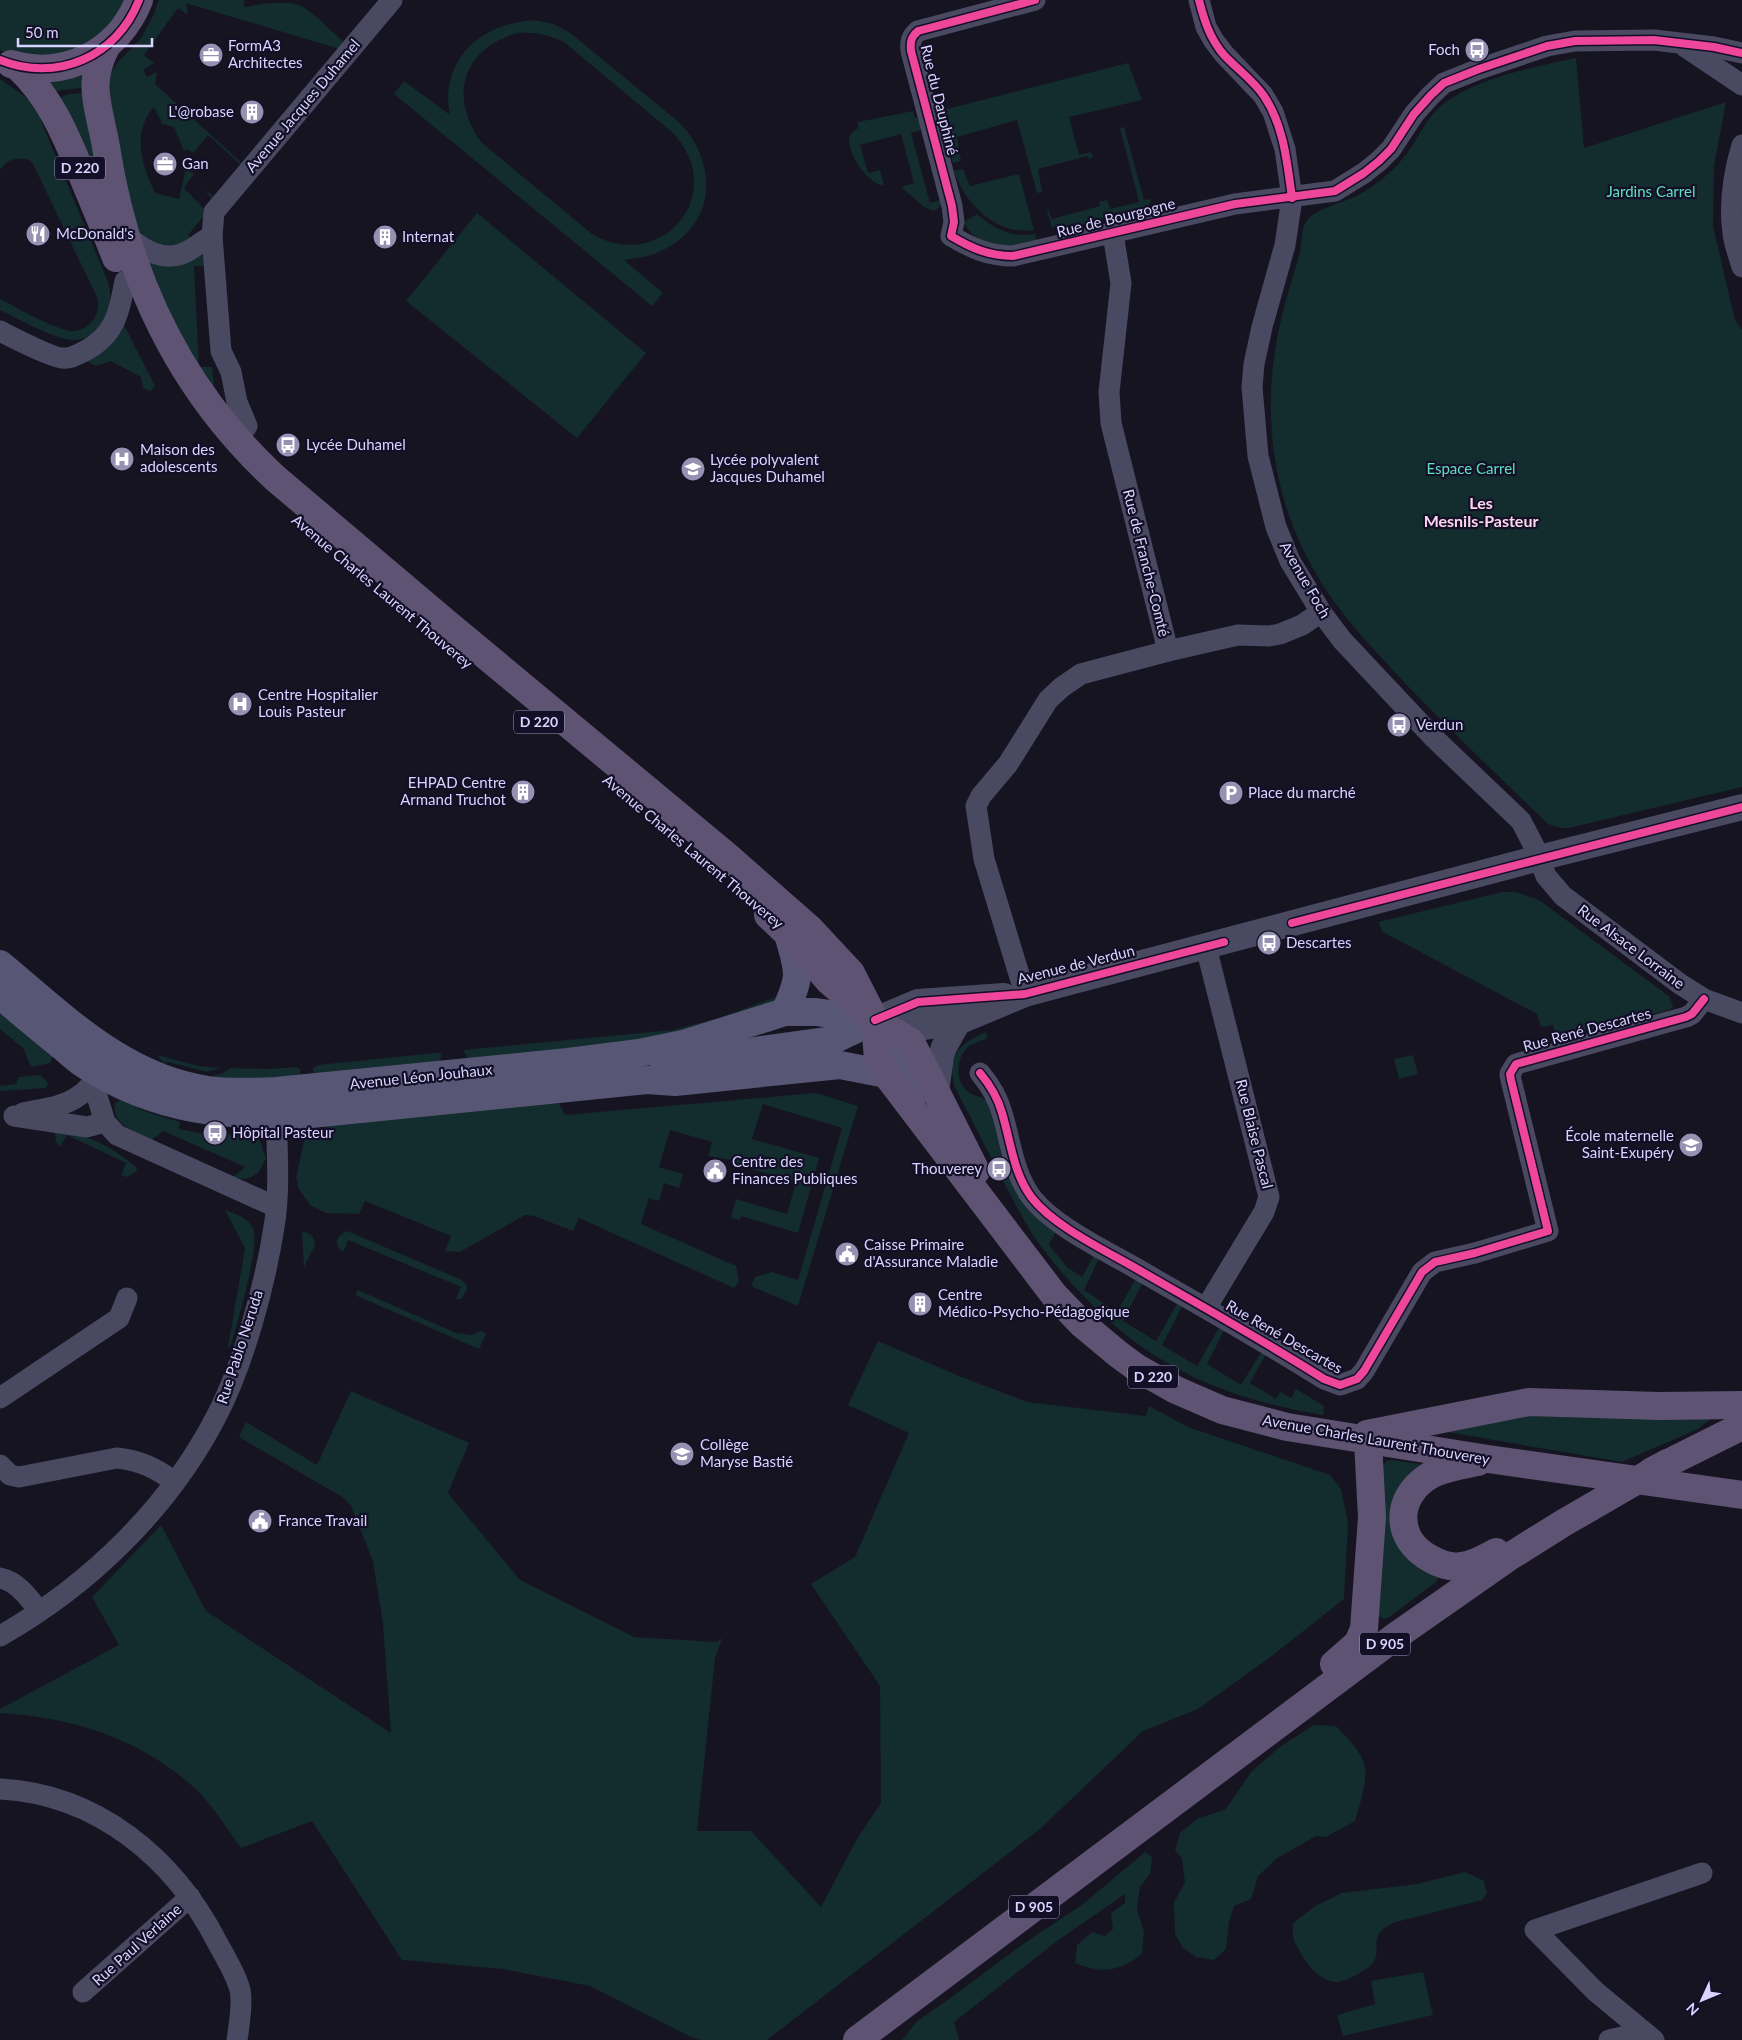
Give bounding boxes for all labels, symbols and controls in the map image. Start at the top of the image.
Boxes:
scale bar [18,15,151,47]
text: 50 m [25,23,59,41]
street label: Avenue Jacques Duhamel [241,35,363,175]
place label: FormA3 Architectes [228,36,303,71]
bus stop icon: Foch [1464,37,1490,63]
place label: Foch [1428,40,1460,58]
office icon: FormA3 Architectes [198,42,224,68]
street label: Rue du Dauphiné [918,43,962,157]
building icon: L'@robase [239,99,265,125]
place label: L'@robase [168,102,234,120]
office icon: Gan [152,151,178,177]
place label: Gan [182,154,209,172]
road number: D 220 [55,156,105,180]
park label: Jardins Carrel [1607,182,1695,200]
street label: Rue de Bourgogne [1055,194,1177,240]
restaurant icon: McDonald's [25,221,51,247]
place label: McDonald's [56,224,134,242]
building icon: Internat [372,224,398,250]
place label: Internat [402,227,455,245]
bus stop icon: Lycée Duhamel [275,432,301,458]
place label: Lycée Duhamel [306,435,406,453]
place label: Maison des adolescents [140,440,217,475]
hospital icon: Maison des adolescents [109,446,135,472]
place label: Lycée polyvalent Jacques Duhamel [710,450,825,485]
school or university icon: Lycée polyvalent Jacques Duhamel [680,456,706,482]
park label: Espace Carrel [1426,459,1516,477]
street label: Rue de Franche-Comté [1120,487,1174,638]
district label: Les Mesnils-Pasteur [1424,493,1538,530]
street label: Avenue Charles Laurent Thouverey [289,510,477,672]
street label: Avenue Foch [1277,538,1335,621]
place label: Centre Hospitalier Louis Pasteur [258,685,378,720]
hospital icon: Centre Hospitalier Louis Pasteur [227,691,253,717]
road number: D 220 [514,710,564,734]
bus stop icon: Verdun [1386,712,1412,738]
place label: Verdun [1416,715,1463,733]
street label: Avenue Charles Laurent Thouverey [600,770,788,932]
place label: EHPAD Centre Armand Truchot [400,773,507,808]
building icon: EHPAD Centre Armand Truchot [510,779,536,805]
parking icon: Place du marché [1218,780,1244,806]
place label: Place du marché [1248,783,1356,801]
street label: Rue Alsace Lorraine [1575,900,1689,992]
bus stop icon: Descartes [1256,930,1282,956]
place label: Descartes [1286,933,1352,951]
street label: Avenue de Verdun [1015,941,1136,987]
street label: Rue René Descartes [1521,1003,1653,1055]
street label: Avenue Léon Jouhaux [349,1060,494,1092]
street label: Rue Blaise Pascal [1233,1077,1277,1191]
bus stop icon: Hôpital Pasteur [202,1120,228,1146]
place label: Hôpital Pasteur [232,1123,334,1141]
place label: École maternelle Saint-Exupéry [1565,1126,1674,1161]
school or university icon: École maternelle Saint-Exupéry [1678,1132,1704,1158]
place label: Centre des Finances Publiques [732,1152,858,1187]
bus stop icon: Thouverey [986,1156,1012,1182]
public building icon: Centre des Finances Publiques [702,1158,728,1184]
place label: Thouverey [912,1159,982,1177]
place label: Caisse Primaire d'Assurance Maladie [864,1235,998,1270]
public building icon: Caisse Primaire d'Assurance Maladie [834,1241,860,1267]
place label: Centre Médico-Psycho-Pédagogique [938,1285,1130,1320]
street label: Rue Pablo Neruda [212,1288,266,1406]
building icon: Centre Médico-Psycho-Pédagogique [907,1291,933,1317]
street label: Rue René Descartes [1223,1295,1346,1377]
road number: D 220 [1128,1365,1178,1388]
street label: Avenue Charles Laurent Thouverey [1261,1410,1491,1468]
place label: Collège Maryse Bastié [700,1435,793,1470]
school or university icon: Collège Maryse Bastié [669,1441,695,1467]
public building icon: France Travail [247,1508,273,1534]
place label: France Travail [278,1511,367,1529]
road number: D 905 [1360,1632,1410,1656]
road number: D 905 [1009,1895,1059,1918]
street label: Rue Paul Verlaine [88,1899,185,1989]
north arrow [1677,1975,1727,2025]
text: N [1682,2000,1702,2019]

